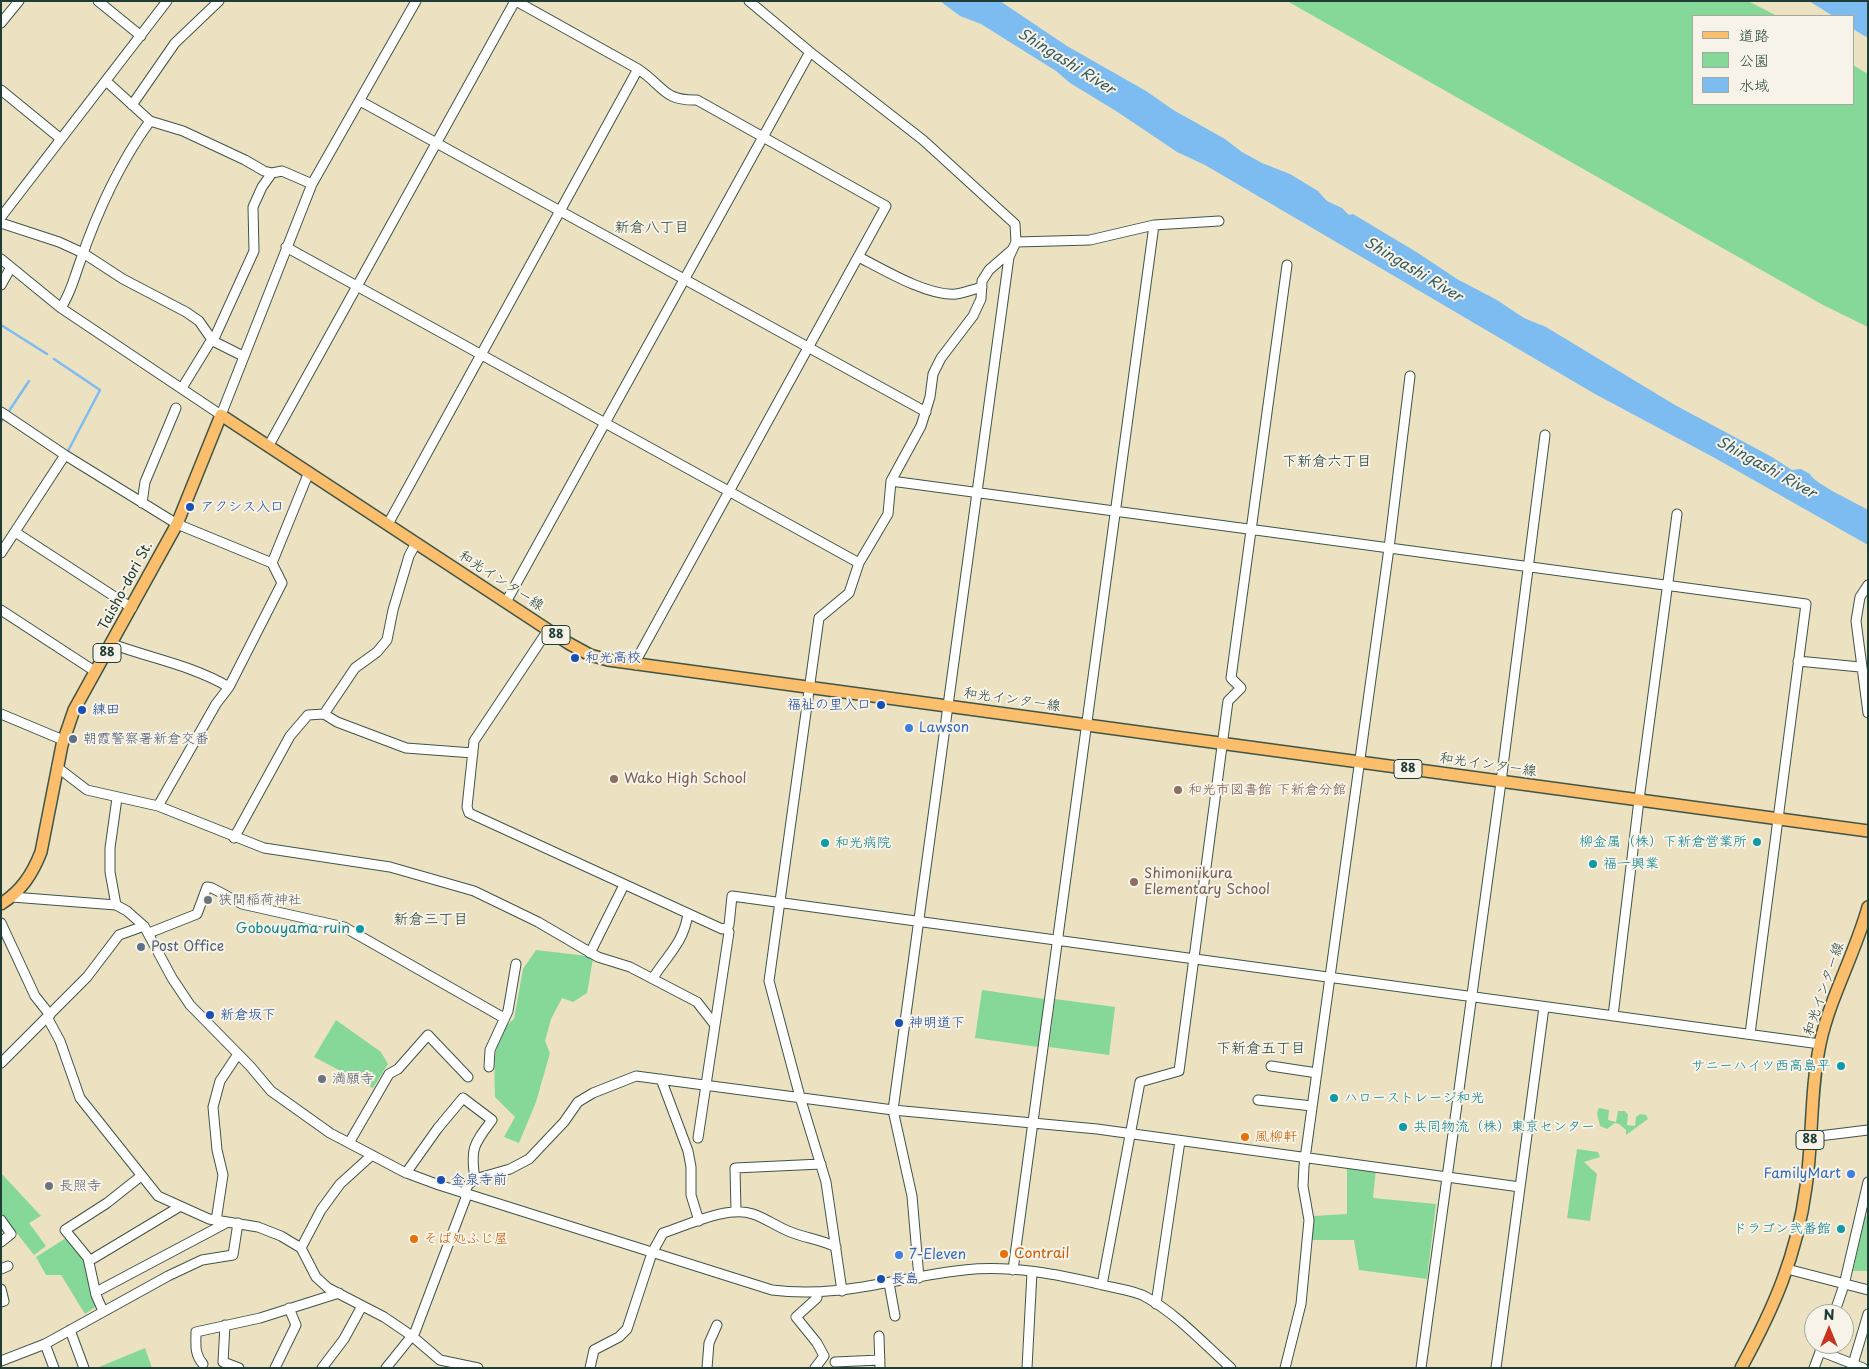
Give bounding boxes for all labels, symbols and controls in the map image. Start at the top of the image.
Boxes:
legend [1692,15,1854,105]
text: 道路 [1739,23,1769,46]
water label: Shingashi River [1014,25,1118,99]
text: 公園 [1739,48,1769,71]
text: 水域 [1739,73,1769,96]
district label: 新倉八丁目 [615,219,689,237]
water label: Shingashi River [1361,234,1465,306]
water label: Shingashi River [1713,433,1819,503]
district label: 下新倉六丁目 [1282,453,1372,471]
place label: アクシス入口 [200,499,284,515]
marker: アクシス入口 [184,501,196,513]
street label: Taisho-dori St. [96,539,156,633]
street label: 和光インター線 [455,547,547,615]
road number: 88 [542,626,570,644]
road number: 88 [93,644,121,662]
place label: 和光高校 [585,650,641,666]
marker: 和光高校 [569,652,581,664]
street label: 和光インター線 [962,685,1062,715]
place label: 福祉の里入口 [787,697,871,713]
marker: 福祉の里入口 [875,699,887,711]
place label: 練田 [92,702,120,718]
marker: 練田 [76,704,88,716]
place label: Lawson [919,720,969,736]
marker: Lawson [903,722,915,734]
place label: 朝霞警察署新倉交番 [83,731,209,747]
marker: 朝霞警察署新倉交番 [67,733,79,745]
street label: 和光インター線 [1438,750,1538,780]
road number: 88 [1394,760,1422,779]
place label: Wako High School [624,771,747,787]
marker: Wako High School [608,773,620,785]
place label: 和光市図書館 下新倉分館 [1188,782,1347,798]
marker: 和光市図書館 下新倉分館 [1172,784,1184,796]
place label: 柳金属（株）下新倉営業所 [1579,834,1747,850]
place label: 和光病院 [835,835,891,851]
marker: 柳金属（株）下新倉営業所 [1751,836,1763,848]
marker: 和光病院 [819,837,831,849]
place label: 福一興業 [1603,856,1659,872]
marker: 福一興業 [1587,858,1599,870]
place label: Shimoniikura Elementary School [1144,866,1270,899]
marker: Shimoniikura Elementary School [1128,876,1140,888]
place label: 狭間稲荷神社 [218,892,302,908]
marker: 狭間稲荷神社 [202,894,214,906]
district label: 新倉三丁目 [394,911,468,929]
place label: Gobouyama ruin [235,921,350,937]
marker: Gobouyama ruin [354,923,366,935]
place label: Post Office [151,939,224,955]
street label: 和光インター線 [1800,940,1848,1038]
marker: Post Office [135,941,147,953]
place label: 新倉坂下 [220,1007,276,1023]
marker: 新倉坂下 [204,1009,216,1021]
place label: 神明道下 [909,1015,965,1031]
marker: 神明道下 [893,1017,905,1029]
district label: 下新倉五丁目 [1216,1040,1306,1058]
place label: サニーハイツ西高島平 [1691,1058,1831,1074]
marker: サニーハイツ西高島平 [1835,1060,1847,1072]
place label: 満願寺 [332,1071,374,1087]
marker: 満願寺 [316,1073,328,1085]
place label: ハローストレージ和光 [1344,1090,1485,1106]
marker: ハローストレージ和光 [1328,1092,1340,1104]
place label: 共同物流（株）東京センター [1413,1119,1595,1135]
marker: 共同物流（株）東京センター [1397,1121,1409,1133]
place label: 風柳軒 [1255,1129,1297,1145]
road number: 88 [1796,1130,1824,1150]
marker: 風柳軒 [1239,1131,1251,1143]
place label: FamilyMart [1764,1166,1841,1182]
marker: FamilyMart [1845,1168,1857,1180]
place label: 金泉寺前 [451,1172,507,1188]
marker: 金泉寺前 [435,1174,447,1186]
place label: 長照寺 [59,1178,101,1194]
marker: 長照寺 [43,1180,55,1192]
place label: ドラゴン弐番館 [1733,1221,1831,1237]
marker: ドラゴン弐番館 [1835,1223,1847,1235]
place label: そば処ふじ屋 [424,1231,508,1247]
marker: そば処ふじ屋 [408,1233,420,1245]
place label: Contrail [1014,1246,1069,1262]
place label: 7-Eleven [909,1247,966,1263]
marker: Contrail [998,1248,1010,1260]
marker: 7-Eleven [893,1249,905,1261]
place label: 長島 [891,1271,919,1287]
marker: 長島 [875,1273,887,1285]
north arrow [1804,1304,1854,1354]
text: N [1823,1304,1835,1325]

